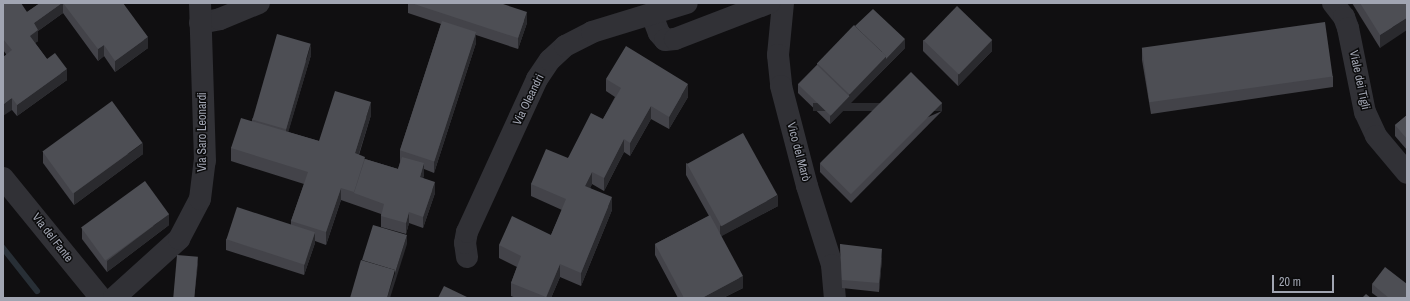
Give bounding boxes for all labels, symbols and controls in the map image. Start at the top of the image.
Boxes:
street label: Viale dei Tigli [1346,49,1372,111]
street label: Via Oleandri [510,72,548,128]
street label: Via Saro Leonardi [196,92,210,172]
street label: Vico del Marò [783,121,813,183]
street label: Via del Fante [29,211,75,265]
scale bar [1274,267,1336,293]
text: 20 m [1279,274,1301,290]

